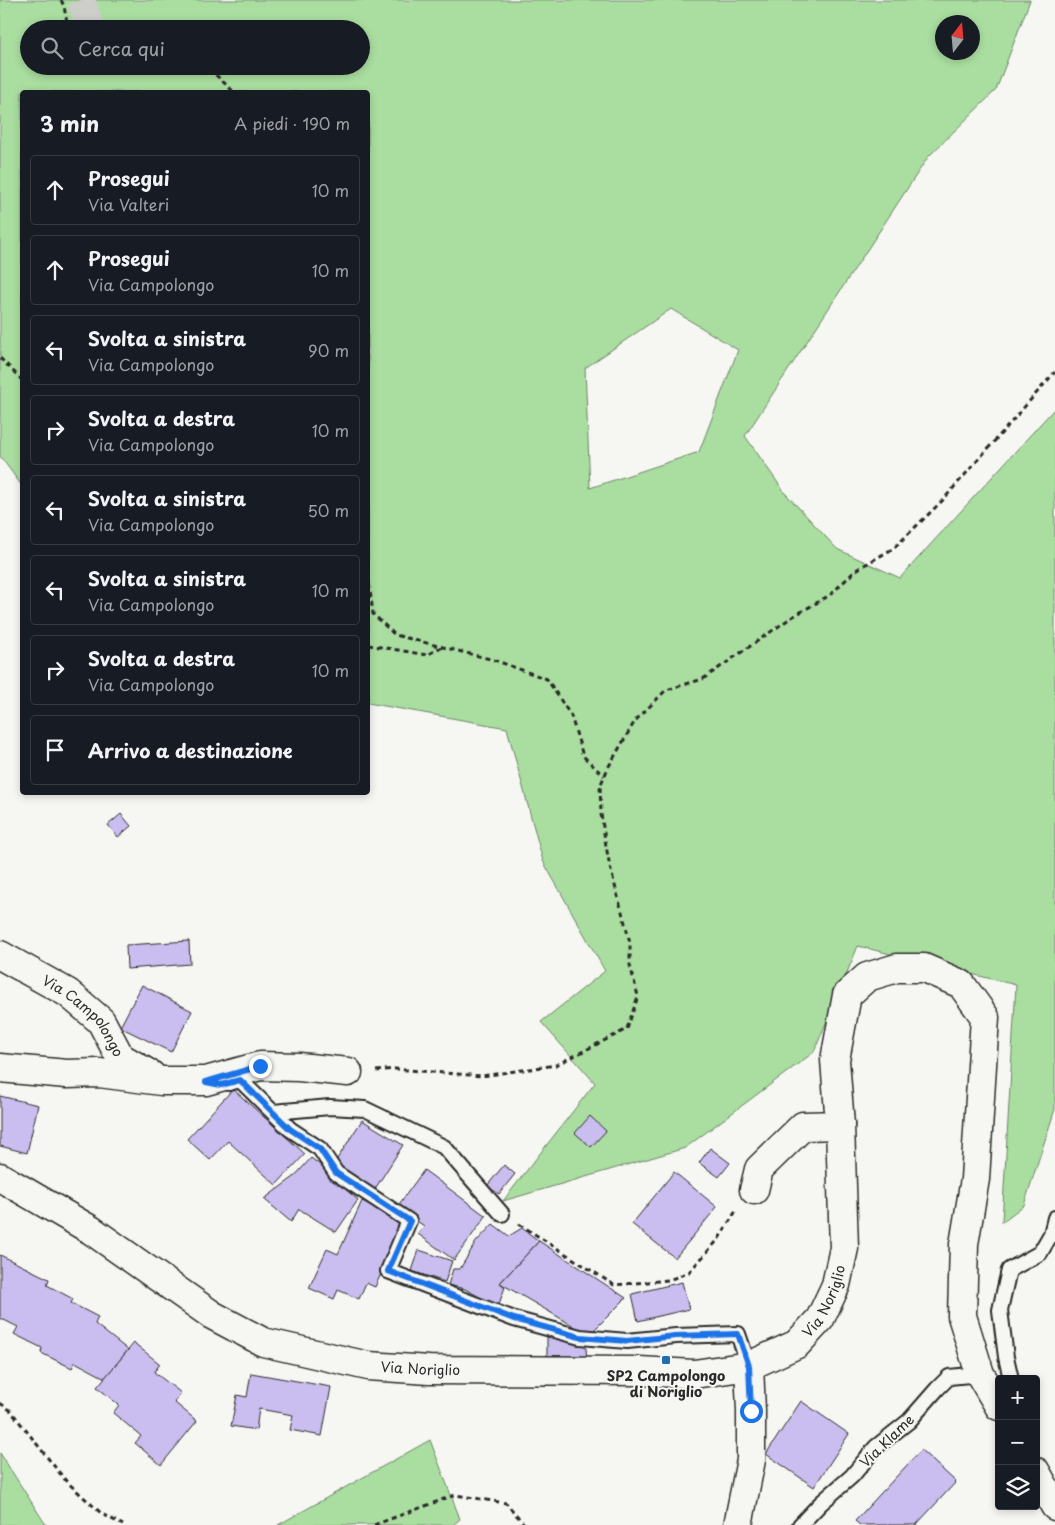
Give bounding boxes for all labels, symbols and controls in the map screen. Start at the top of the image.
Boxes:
north arrow [935,15,980,60]
search box [20,20,370,75]
icon: search [38,34,66,62]
text: Cerca qui [78,34,165,62]
text: 3 min [40,107,99,139]
text: A piedi · 190 m [234,111,350,135]
text: Prosegui [88,164,170,192]
icon: ahead [41,176,69,204]
text: 10 m [312,178,349,202]
text: Via Valteri [88,192,169,216]
text: Prosegui [88,244,170,272]
icon: ahead [41,256,69,284]
text: 10 m [312,258,349,282]
text: Via Campolongo [88,272,214,296]
text: Svolta a sinistra [88,324,246,352]
icon: left [41,336,69,364]
text: 90 m [308,338,349,362]
text: Via Campolongo [88,352,214,376]
text: Svolta a destra [88,404,235,432]
icon: right [41,416,69,444]
text: 10 m [312,418,349,442]
text: Via Campolongo [88,432,214,456]
text: Svolta a sinistra [88,484,246,512]
icon: left [41,496,69,524]
text: 50 m [308,498,349,522]
text: Via Campolongo [88,512,214,536]
text: Svolta a sinistra [88,564,246,592]
icon: left [41,576,69,604]
text: 10 m [312,578,349,602]
text: Via Campolongo [88,592,214,616]
text: Svolta a destra [88,644,235,672]
icon: right [41,656,69,684]
text: 10 m [312,658,349,682]
text: Via Campolongo [88,672,214,696]
icon: arrive [41,736,69,764]
text: Arrivo a destinazione [88,736,293,764]
street label: Via Campolongo [38,970,129,1060]
route end [249,1055,272,1078]
street label: Via Noriglio [797,1263,850,1342]
marker: SP2 Campolongo di Noriglio [660,1354,672,1366]
street label: Via Noriglio [380,1356,460,1380]
place label: SP2 Campolongo di Noriglio [607,1365,725,1402]
map controls [995,1375,1040,1510]
button: + [995,1375,1040,1420]
route start [740,1400,763,1423]
street label: Via Klame [855,1409,919,1472]
button: − [995,1420,1040,1465]
button: layers [995,1465,1040,1510]

